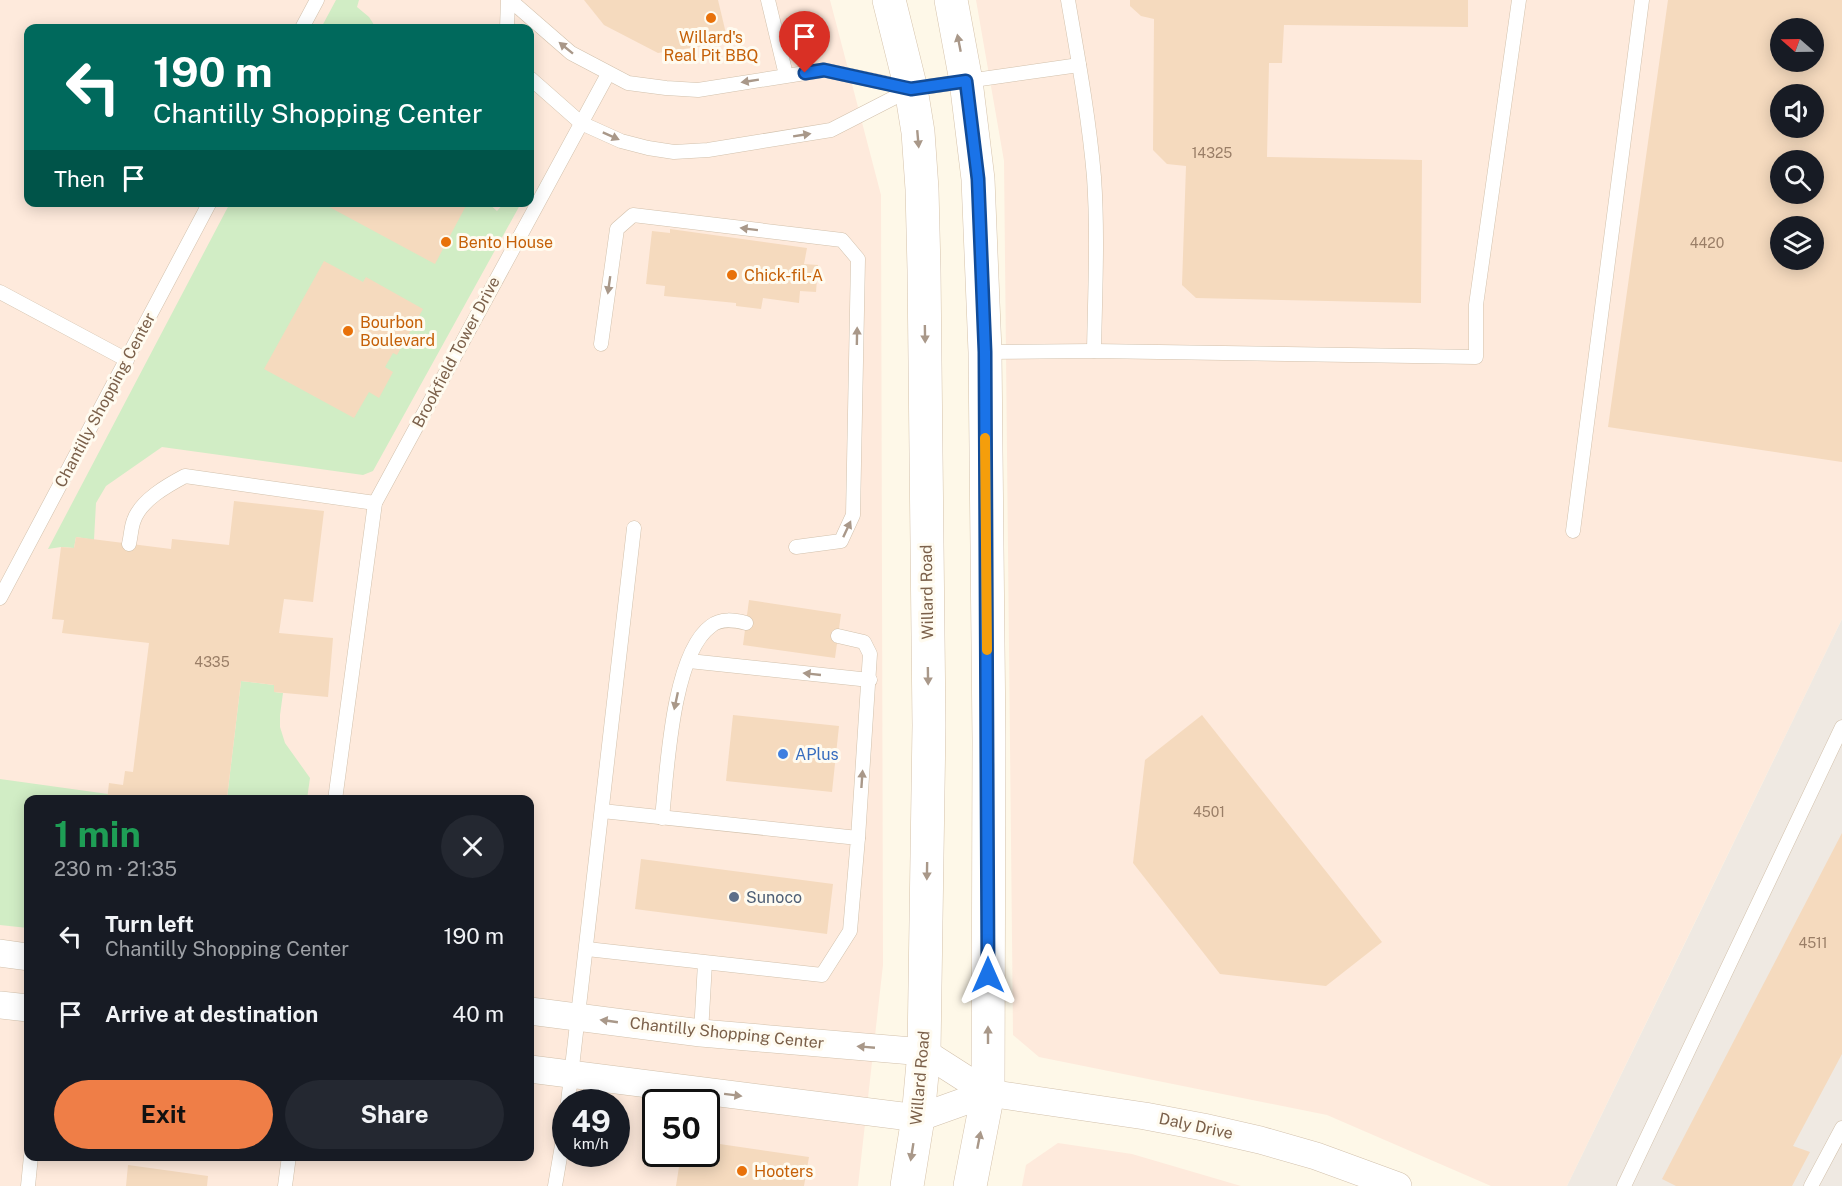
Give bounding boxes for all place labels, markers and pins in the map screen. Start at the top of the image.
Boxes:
marker: Willard's Real Pit BBQ [704,11,718,25]
pin [779,11,830,73]
place label: Willard's Real Pit BBQ [664,28,758,65]
place label: Bento House [458,233,553,252]
marker: Bento House [439,235,453,249]
place label: Chick-fil-A [744,266,823,285]
marker: Chick-fil-A [725,268,739,282]
place label: Bourbon Boulevard [360,313,435,350]
marker: Bourbon Boulevard [341,324,355,338]
place label: APlus [795,745,839,764]
marker: APlus [776,747,790,761]
place label: Sunoco [746,888,802,907]
marker: Sunoco [727,890,741,904]
place label: Hooters [754,1162,813,1181]
marker: Hooters [735,1164,749,1178]

